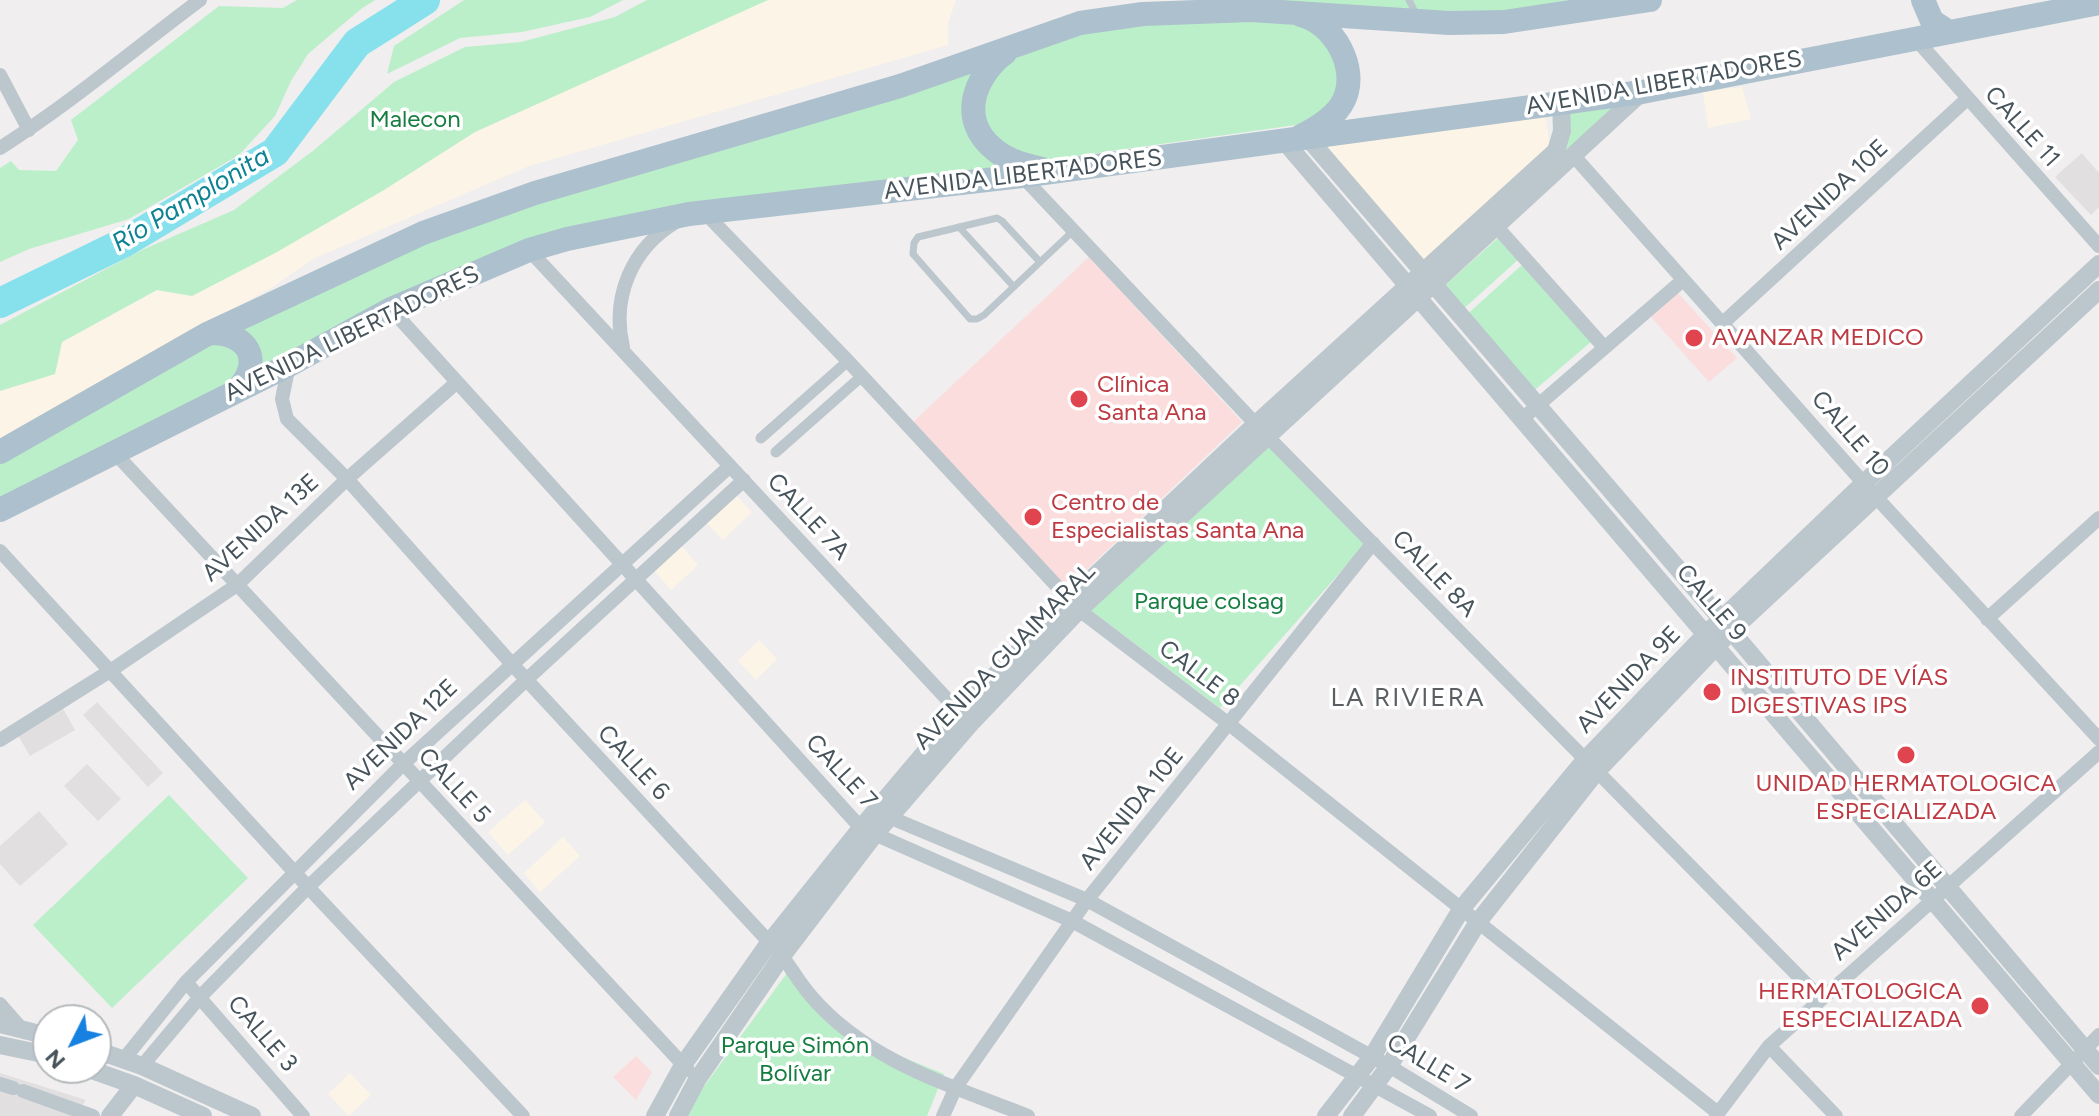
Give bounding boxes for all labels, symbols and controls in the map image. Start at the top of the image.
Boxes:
street label: AVENIDA LIBERTADORES [1524,45,1804,121]
street label: CALLE 11 [1978,81,2066,173]
park label: Malecon [369,106,461,134]
street label: AVENIDA 10E [1766,134,1894,256]
water label: Río Pamplonita [107,141,275,259]
street label: AVENIDA LIBERTADORES [882,144,1164,206]
street label: AVENIDA LIBERTADORES [220,260,484,408]
place label: AVANZAR MEDICO [1712,324,1924,352]
marker: AVANZAR MEDICO [1683,327,1705,349]
place label: Clínica Santa Ana [1097,371,1206,427]
street label: CALLE 10 [1805,385,1895,483]
marker: Clínica Santa Ana [1068,388,1090,410]
street label: AVENIDA 13E [197,468,325,588]
street label: CALLE 7A [761,468,855,566]
place label: Centro de Especialistas Santa Ana [1051,489,1304,545]
marker: Centro de Especialistas Santa Ana [1022,506,1044,528]
street label: CALLE 8A [1386,525,1482,623]
street label: AVENIDA GUAIMARAL [908,558,1102,756]
street label: CALLE 9 [1670,559,1752,647]
park label: Parque colsag [1134,588,1284,616]
street label: AVENIDA 9E [1571,621,1687,739]
street label: CALLE 8 [1153,634,1245,714]
place label: INSTITUTO DE VÍAS DIGESTIVAS IPS [1730,664,1948,720]
street label: AVENIDA 12E [338,673,464,797]
marker: INSTITUTO DE VÍAS DIGESTIVAS IPS [1701,681,1723,703]
district label: LA RIVIERA [1330,682,1486,714]
street label: CALLE 6 [591,719,675,807]
street label: CALLE 7 [799,729,883,815]
street label: CALLE 5 [412,742,496,830]
street label: AVENIDA 10E [1074,742,1190,876]
marker: UNIDAD HERMATOLOGICA ESPECIALIZADA [1895,744,1917,766]
place label: UNIDAD HERMATOLOGICA ESPECIALIZADA [1755,770,2057,826]
street label: AVENIDA 6E [1826,855,1948,967]
place label: HERMATOLOGICA ESPECIALIZADA [1758,978,1962,1034]
street label: CALLE 3 [221,990,303,1078]
marker: HERMATOLOGICA ESPECIALIZADA [1969,995,1991,1017]
north arrow [32,1004,112,1084]
street label: CALLE 7 [1381,1028,1475,1100]
park label: Parque Simón Bolívar [721,1032,869,1088]
text: N [40,1044,71,1074]

